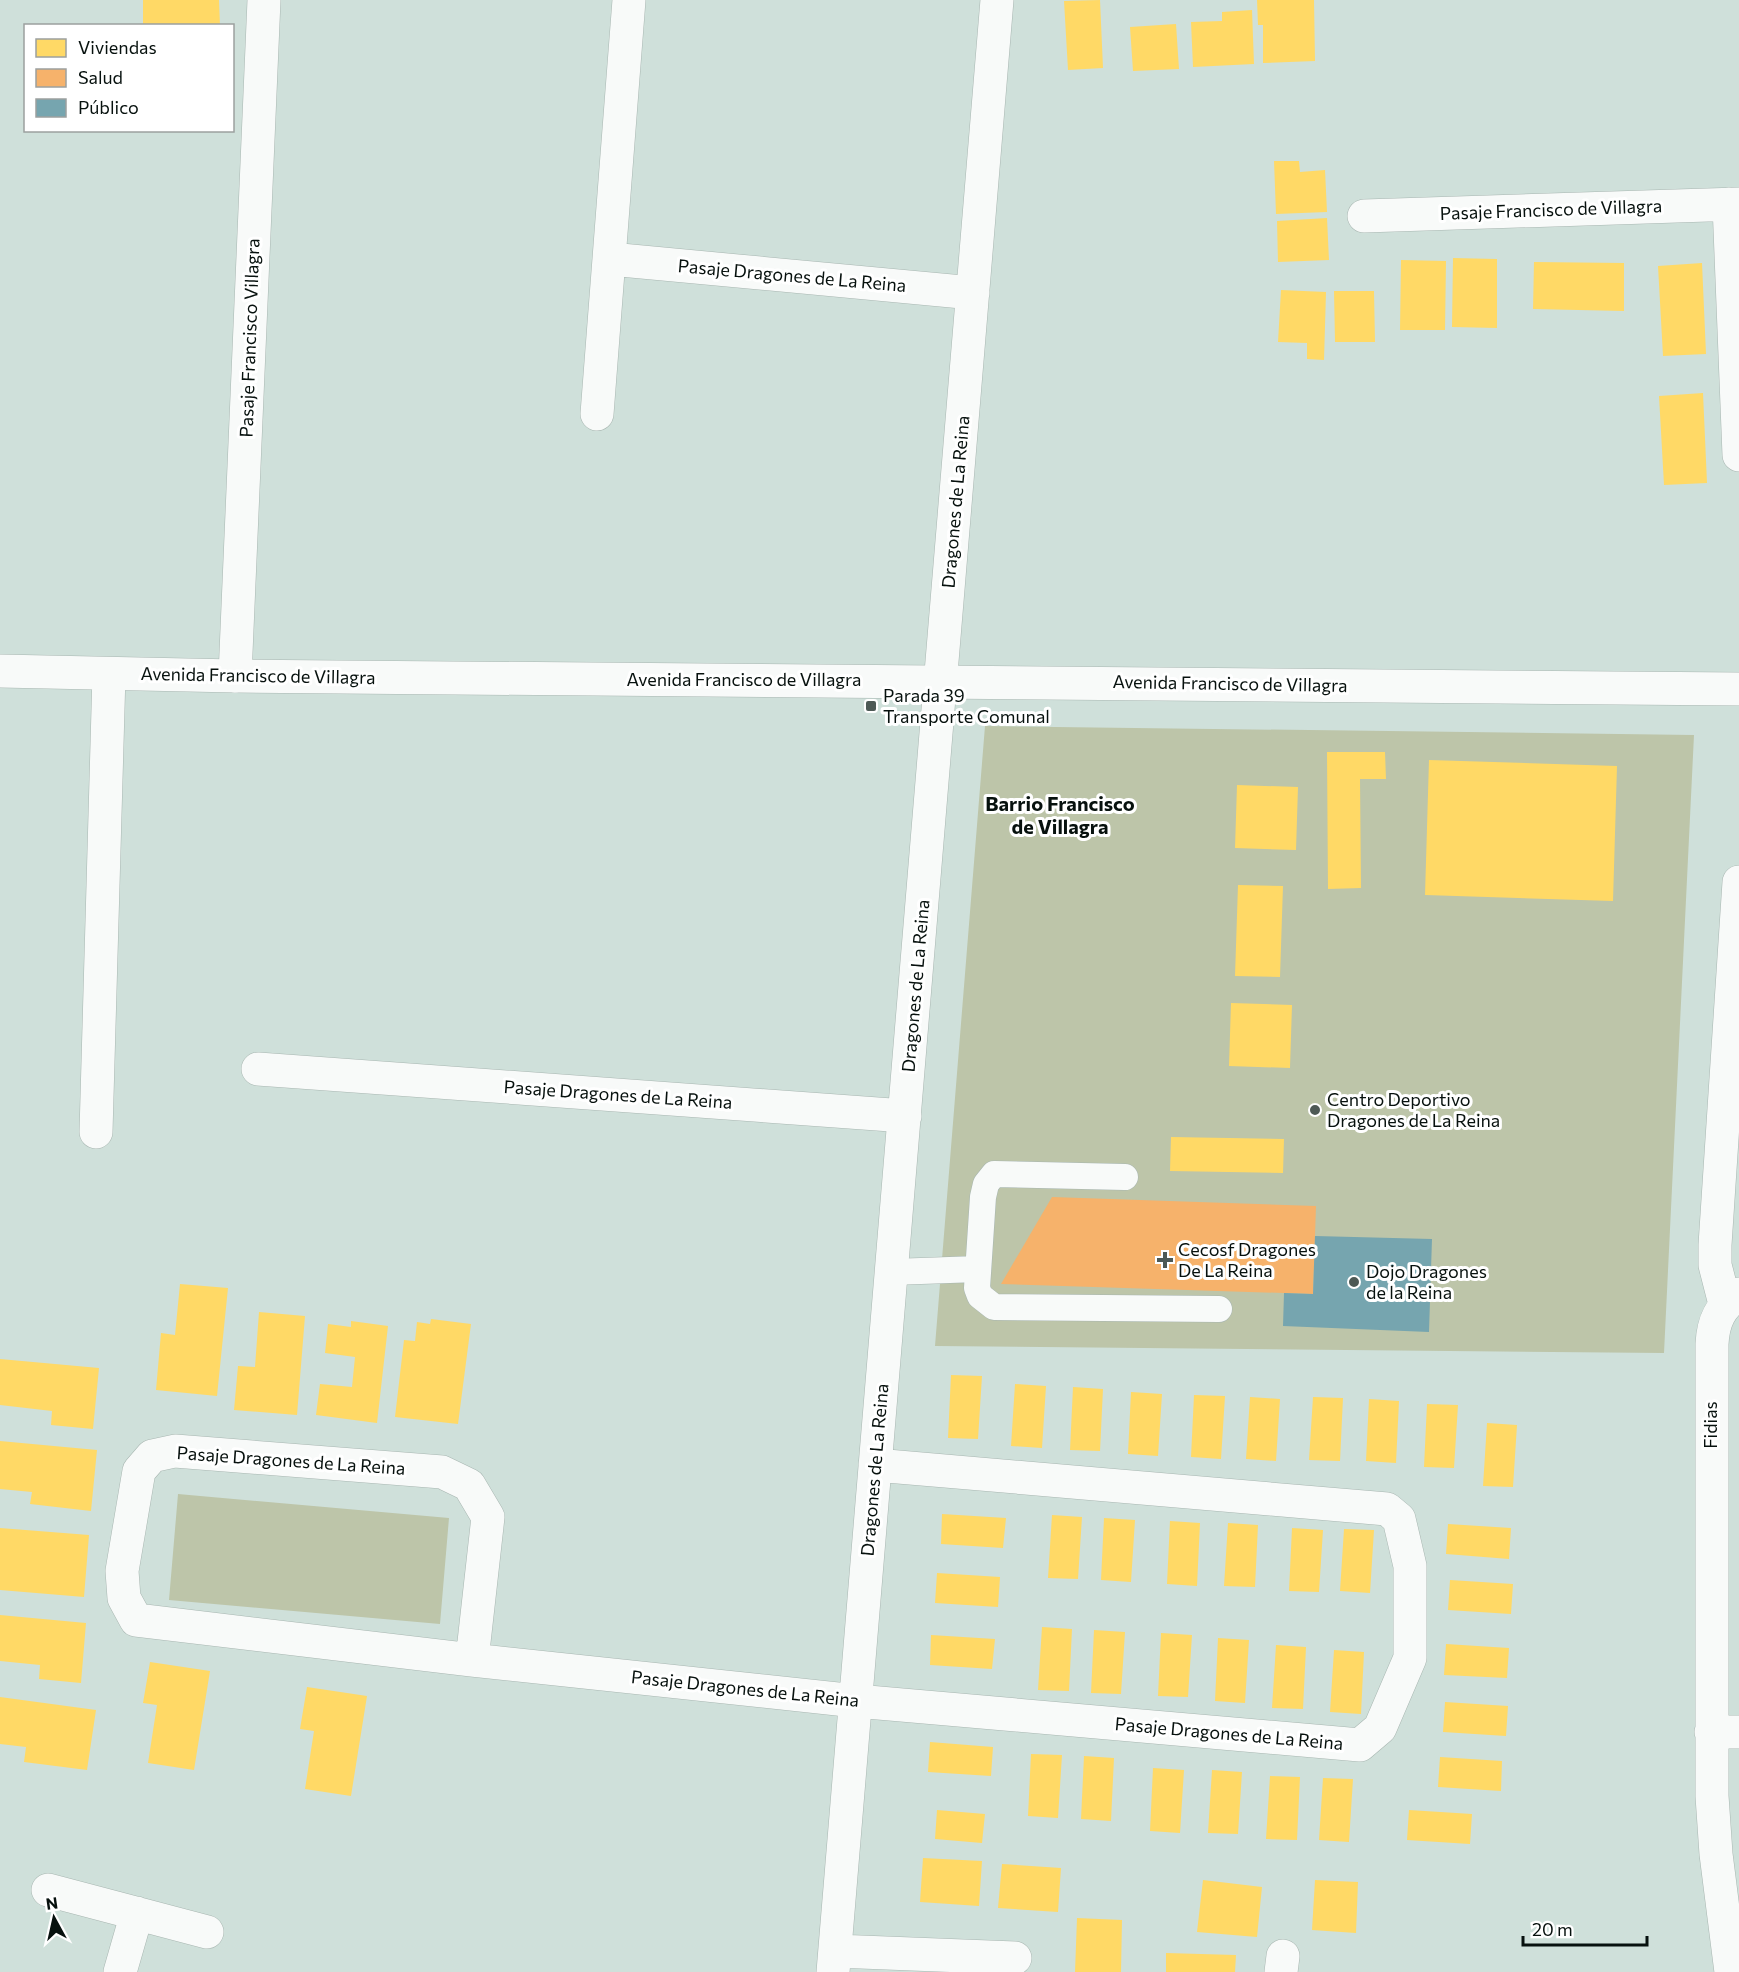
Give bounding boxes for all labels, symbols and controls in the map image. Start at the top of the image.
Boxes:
legend [24,24,234,132]
text: Viviendas [78,36,157,58]
text: Salud [78,66,123,88]
text: Público [78,96,139,118]
street label: Pasaje Francisco de Villagra [1439,194,1663,224]
street label: Pasaje Francisco Villagra [235,238,263,438]
street label: Pasaje Dragones de La Reina [677,254,907,296]
street label: Dragones de La Reina [936,415,974,589]
street label: Avenida Francisco de Villagra [140,662,376,688]
street label: Avenida Francisco de Villagra [626,668,862,690]
street label: Avenida Francisco de Villagra [1112,670,1348,696]
place label: Parada 39 Transporte Comunal [883,684,1050,727]
marker: Parada 39 Transporte Comunal [864,699,878,713]
district label: Barrio Francisco de Villagra [985,791,1135,838]
street label: Dragones de La Reina [896,899,934,1073]
street label: Pasaje Dragones de La Reina [503,1075,733,1113]
place label: Centro Deportivo Dragones de La Reina [1327,1088,1500,1131]
marker: Centro Deportivo Dragones de La Reina [1308,1103,1322,1117]
place label: Cecosf Dragones De La Reina [1178,1238,1316,1281]
marker: Cecosf Dragones De La Reina [1156,1251,1174,1269]
place label: Dojo Dragones de la Reina [1366,1260,1487,1303]
marker: Dojo Dragones de la Reina [1347,1275,1361,1289]
street label: Dragones de La Reina [855,1383,893,1557]
street label: Fidias [1699,1401,1721,1449]
street label: Pasaje Dragones de La Reina [176,1441,406,1479]
street label: Pasaje Dragones de La Reina [630,1665,860,1711]
street label: Pasaje Dragones de La Reina [1114,1712,1344,1754]
north arrow [24,1888,84,1948]
text: N [45,1892,59,1913]
scale bar [1523,1909,1648,1947]
text: 20 m [1532,1918,1573,1940]

